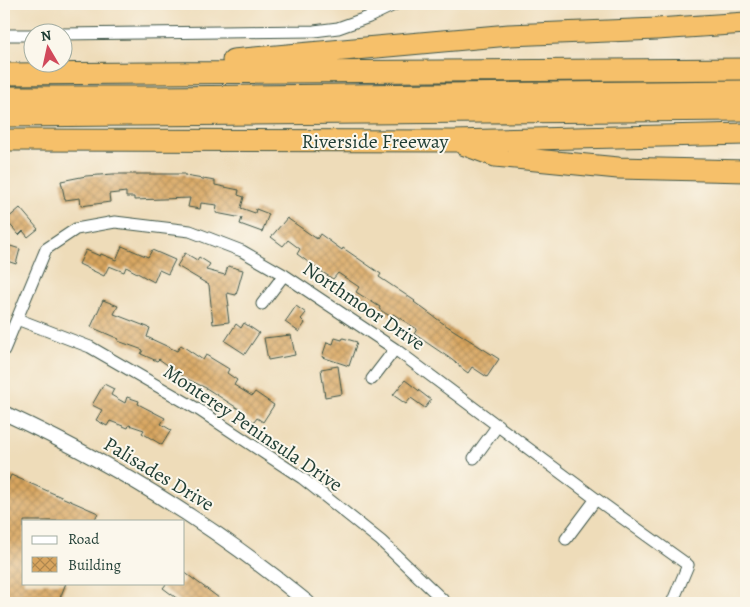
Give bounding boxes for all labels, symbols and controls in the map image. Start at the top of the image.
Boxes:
north arrow [22,22,72,72]
text: N [40,25,53,46]
street label: Riverside Freeway [301,128,450,155]
street label: Northmoor Drive [298,255,430,357]
street label: Monterey Peninsula Drive [158,358,348,498]
street label: Palisades Drive [99,430,219,518]
legend [22,520,185,584]
text: Road [68,529,100,549]
text: Building [68,555,121,575]

